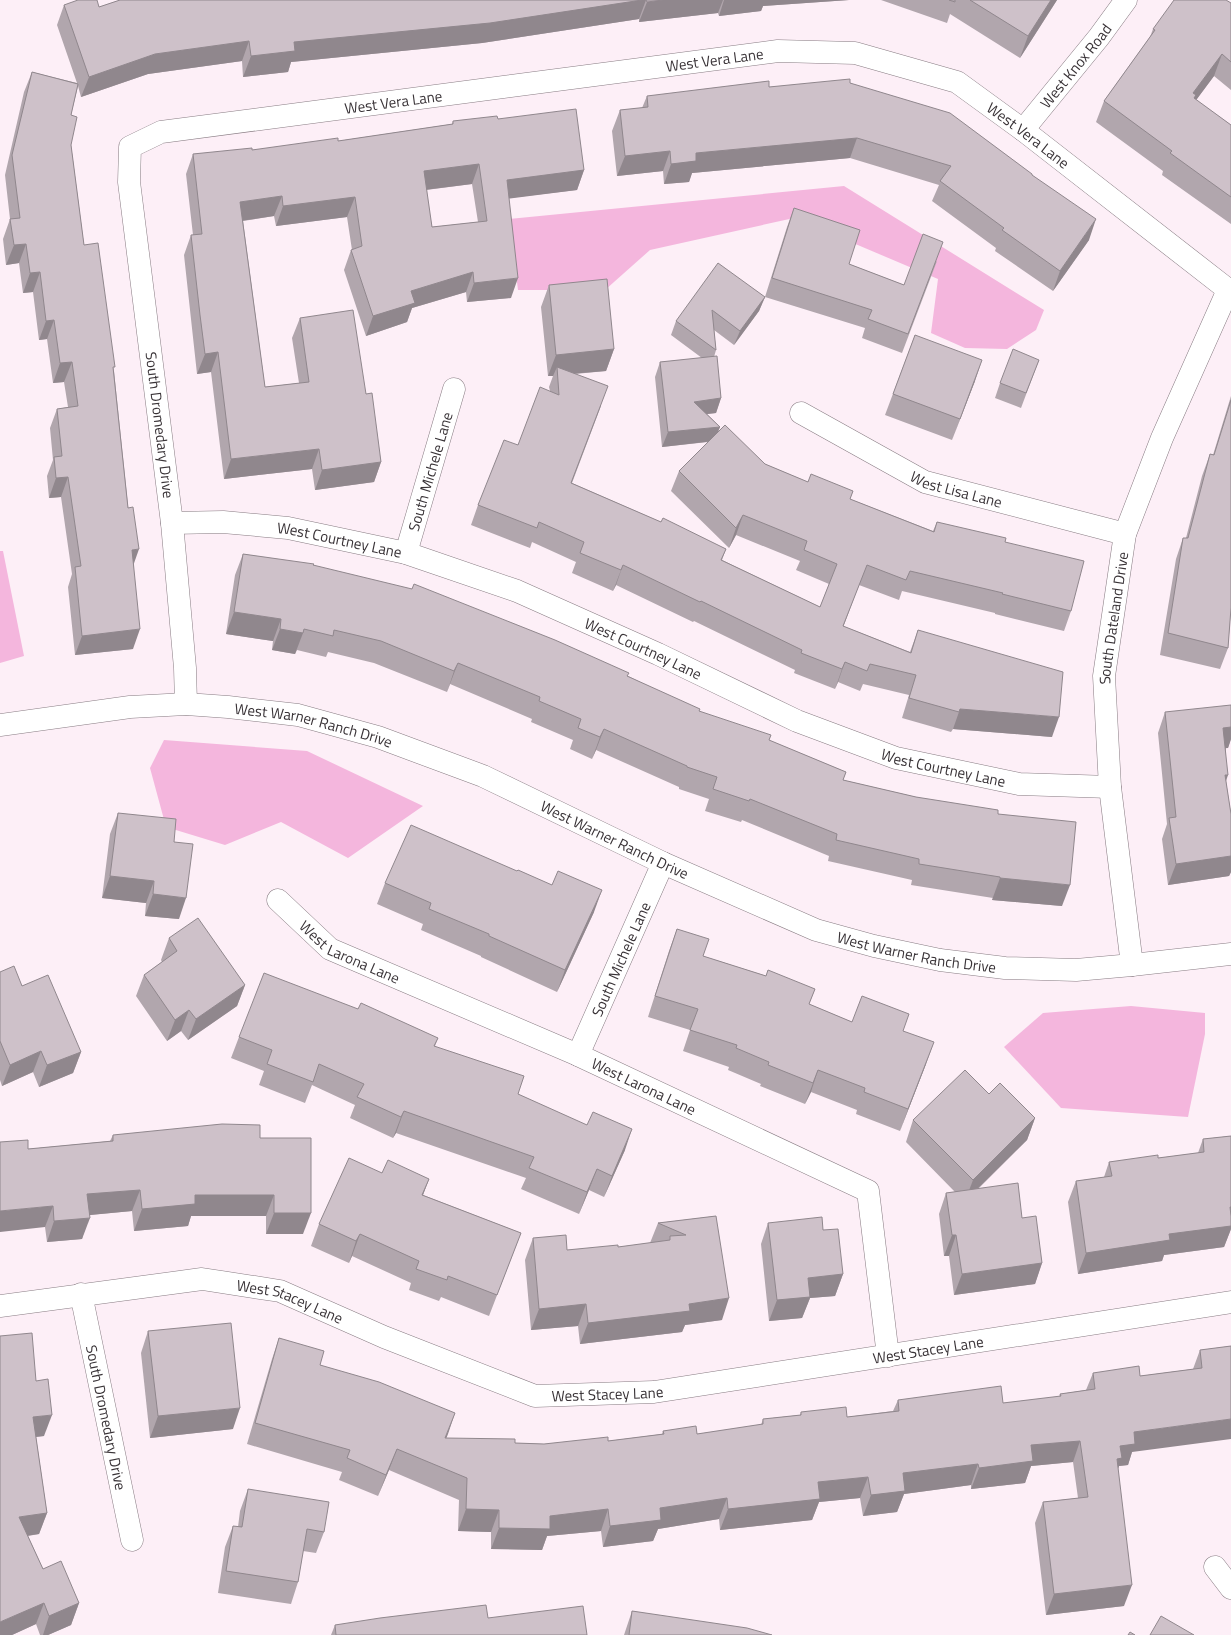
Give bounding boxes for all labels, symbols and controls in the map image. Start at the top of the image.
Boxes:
street label: West Knox Road [1034,19,1117,113]
street label: West Vera Lane [664,42,765,77]
street label: West Vera Lane [343,84,444,119]
street label: West Vera Lane [982,96,1075,174]
street label: South Dromedary Drive [140,350,180,500]
street label: South Michele Lane [401,409,458,534]
street label: West Lisa Lane [906,465,1005,513]
street label: West Courtney Lane [276,516,404,563]
street label: South Dateland Drive [1093,550,1134,685]
street label: West Courtney Lane [581,611,706,685]
street label: West Warner Ranch Drive [233,696,396,753]
street label: West Courtney Lane [878,742,1008,792]
street label: West Warner Ranch Drive [537,794,692,884]
street label: South Michele Lane [585,898,656,1020]
street label: West Larona Lane [294,915,404,989]
street label: West Warner Ranch Drive [834,925,997,978]
street label: West Larona Lane [588,1052,700,1120]
street label: West Stacey Lane [235,1273,347,1329]
street label: West Stacey Lane [871,1329,985,1369]
street label: South Dromedary Drive [80,1343,133,1492]
street label: West Stacey Lane [551,1379,665,1407]

